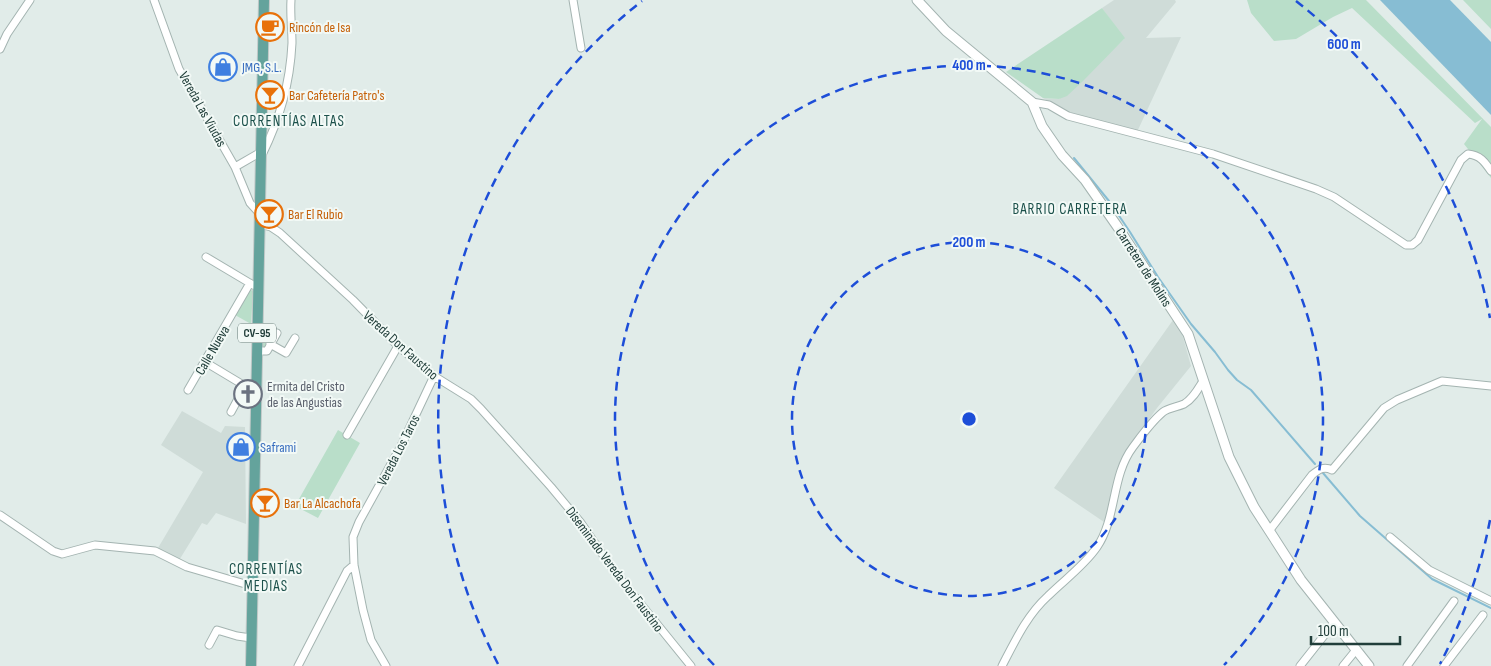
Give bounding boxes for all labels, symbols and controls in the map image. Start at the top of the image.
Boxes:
cafe icon: Rincón de Isa [255,12,285,42]
place label: Rincón de Isa [289,19,351,36]
text: 600 m [1327,35,1361,54]
shop icon: JMG, S.L. [208,52,238,82]
text: 400 m [952,56,986,75]
place label: JMG, S.L. [241,59,282,76]
street label: Vereda Las Viudas [175,69,230,150]
bar icon: Bar Cafetería Patro's [255,80,285,110]
place label: Bar Cafetería Patro's [289,87,384,104]
district label: CORRENTÍAS ALTAS [233,112,345,131]
bar icon: Bar El Rubio [254,199,284,229]
district label: BARRIO CARRETERA [1013,200,1128,219]
place label: Bar El Rubio [288,206,343,223]
street label: Carretera de Molins [1112,225,1175,310]
text: 200 m [952,233,986,252]
street label: Vereda Don Faustino [360,307,442,384]
street label: Calle Nueva [192,323,233,378]
road number: CV-95 [238,323,276,342]
place label: Ermita del Cristo de las Angustias [267,378,345,411]
church icon: Ermita del Cristo de las Angustias [233,379,263,409]
centre of rings [960,410,978,428]
street label: Vereda Los Taros [373,412,424,489]
shop icon: Saframi [226,432,256,462]
place label: Saframi [260,439,296,456]
bar icon: Bar La Alcachofa [250,488,280,518]
place label: Bar La Alcachofa [284,495,361,512]
street label: Diseminado Vereda Don Faustino [562,503,667,635]
district label: CORRENTÍAS MEDIAS [229,560,303,596]
scale bar [1311,614,1400,646]
text: 100 m [1318,622,1349,641]

